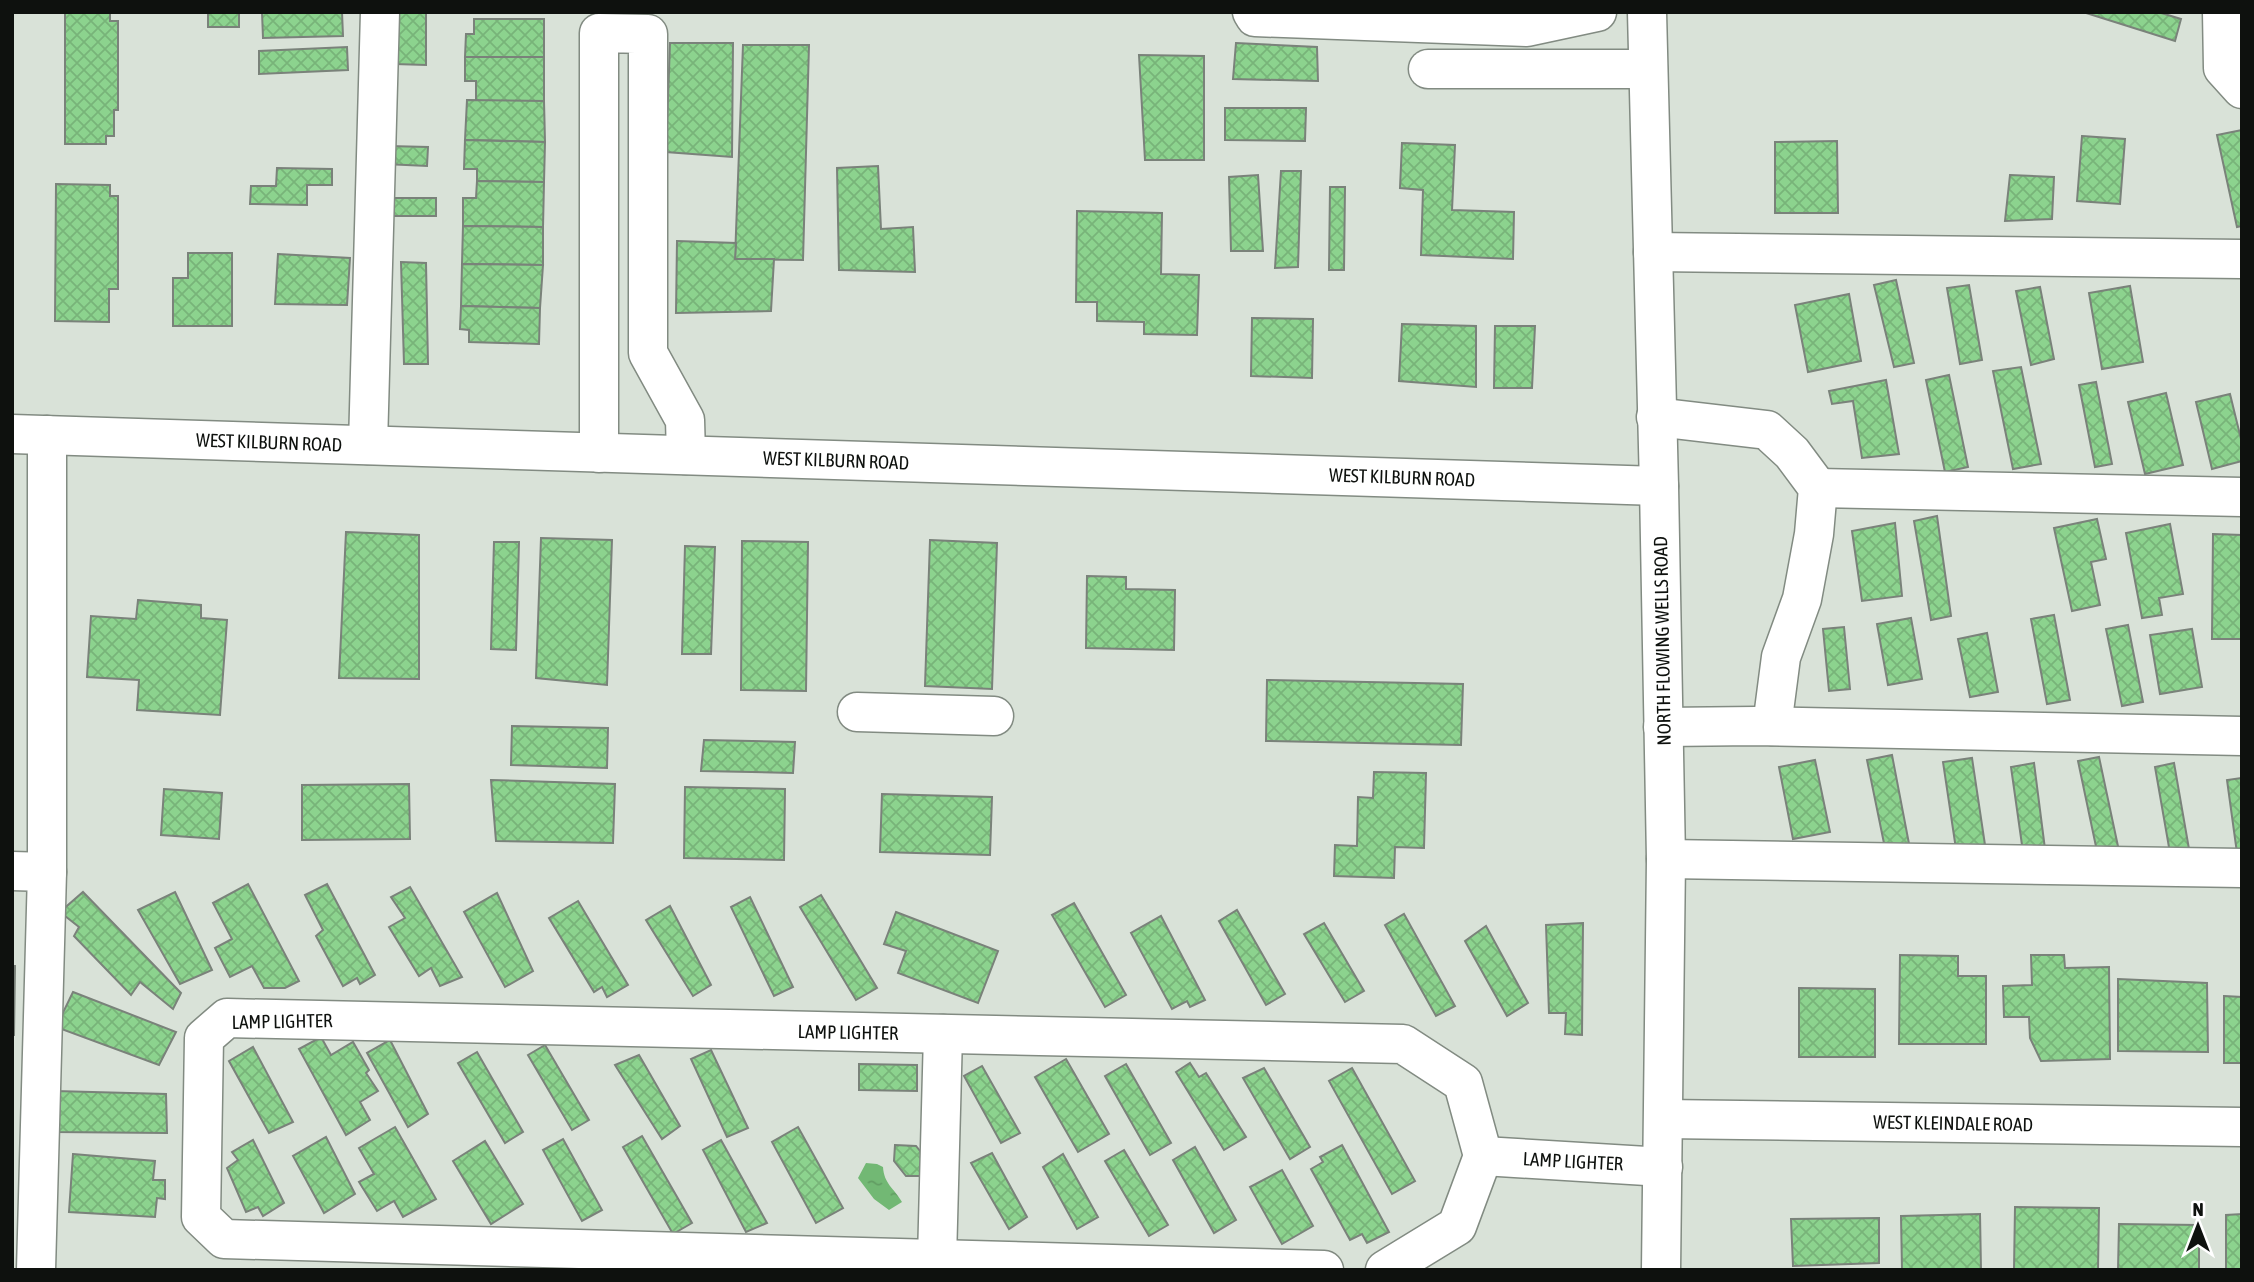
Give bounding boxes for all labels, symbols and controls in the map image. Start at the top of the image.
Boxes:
street label: WEST KILBURN ROAD [196,428,342,456]
street label: WEST KILBURN ROAD [763,446,909,474]
street label: WEST KILBURN ROAD [1329,463,1475,491]
street label: NORTH FLOWING WELLS ROAD [1649,536,1675,746]
street label: LAMP LIGHTER [232,1009,333,1033]
street label: LAMP LIGHTER [798,1020,899,1044]
street label: WEST KLEINDALE ROAD [1873,1111,2033,1135]
street label: LAMP LIGHTER [1522,1147,1624,1175]
north arrow [2163,1191,2233,1261]
text: N [2192,1198,2204,1220]

